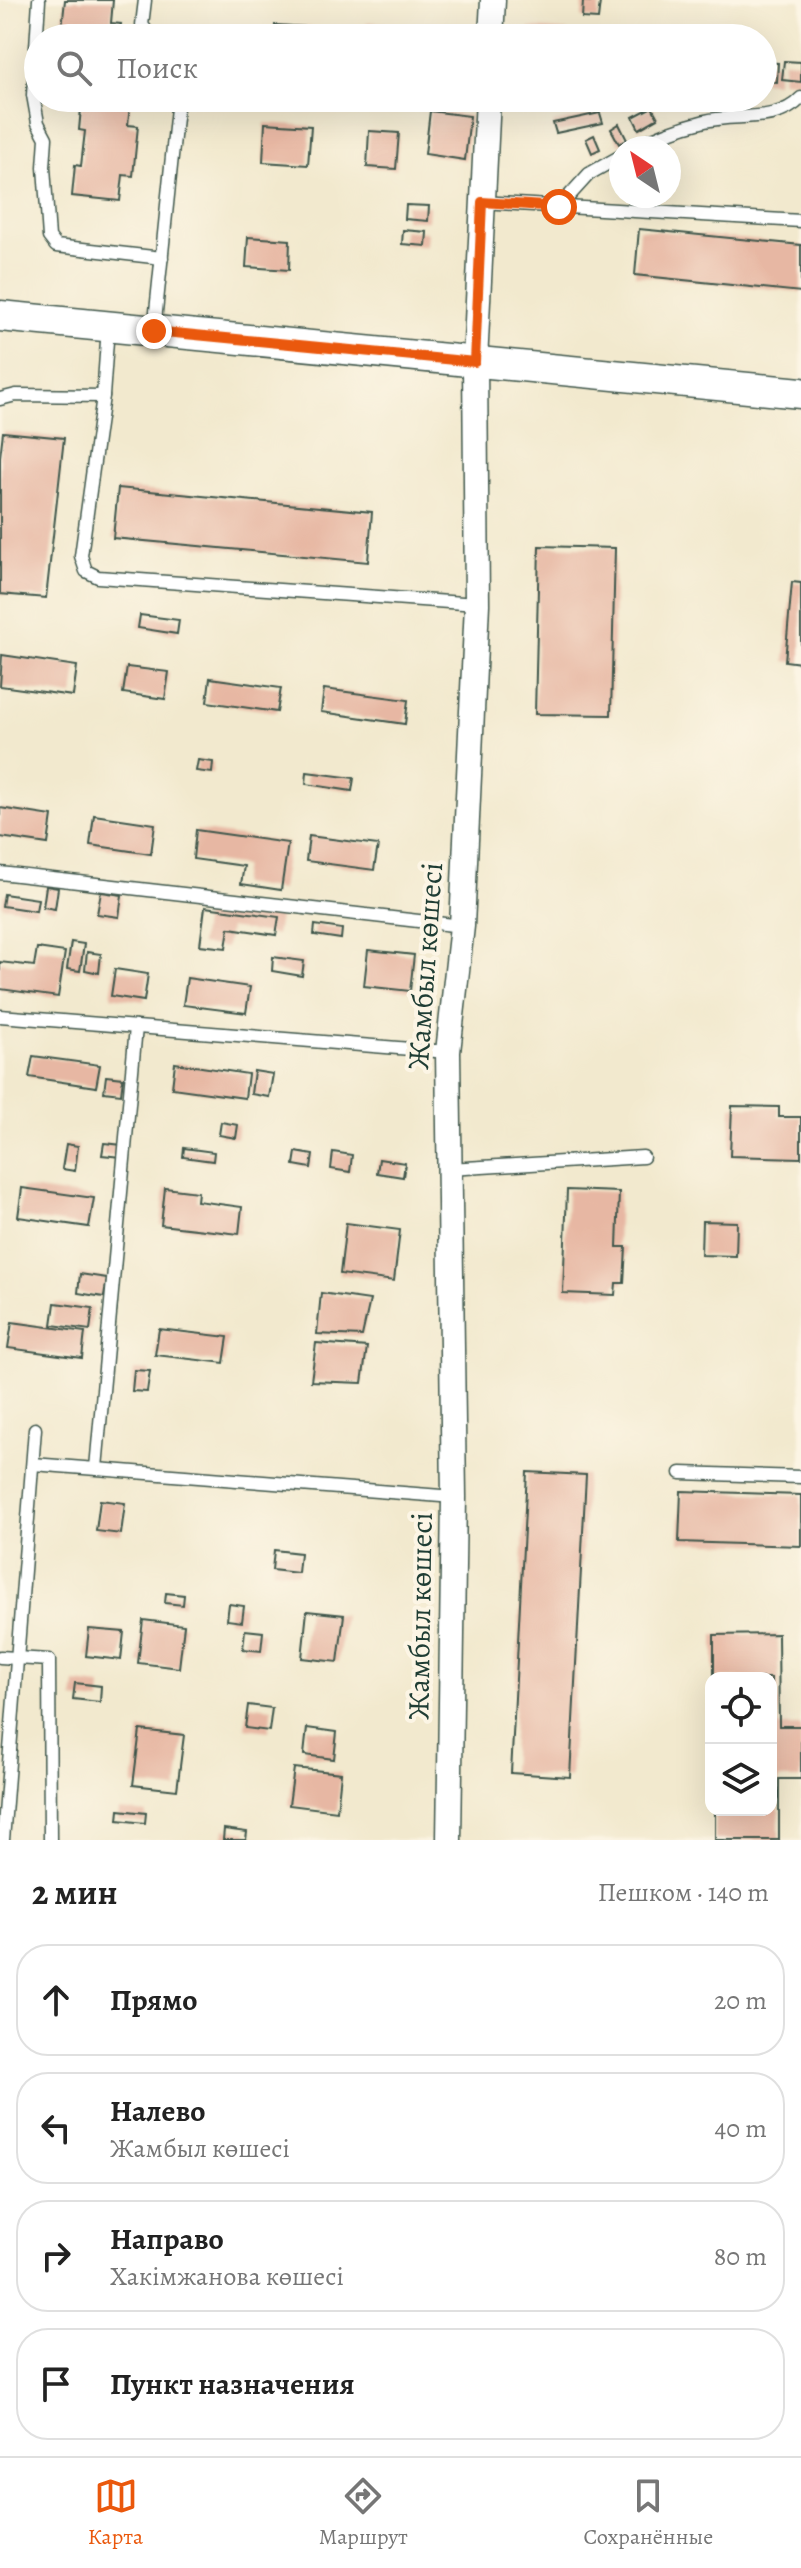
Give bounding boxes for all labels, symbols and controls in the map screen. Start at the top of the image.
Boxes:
search box [24,24,777,112]
icon: search [52,46,96,90]
text: Поиск [116,48,198,88]
north arrow [609,136,681,208]
route start [541,189,577,225]
route end [136,313,172,349]
street label: Жамбыл көшесі [398,861,452,1071]
street label: Жамбыл көшесі [398,1512,442,1720]
map controls [705,1672,777,1816]
button: locate [705,1672,777,1744]
button: layers [705,1744,777,1816]
text: 2 мин [32,1869,118,1916]
text: Пешком · 140 m [598,1875,769,1910]
icon: ahead [34,1978,78,2022]
text: Прямо [110,1980,197,2020]
text: 20 m [714,1983,767,2018]
text: Налево [110,2091,205,2131]
icon: left [34,2106,78,2150]
text: 40 m [715,2111,767,2146]
text: Жамбыл көшесі [110,2131,290,2166]
text: Направо [110,2219,224,2259]
icon: right [34,2234,78,2278]
text: 80 m [714,2239,767,2274]
text: Хакімжанова көшесі [110,2259,344,2294]
icon: arrive [34,2362,78,2406]
text: Пункт назначения [110,2364,355,2404]
tab: Карта [88,2474,143,2552]
tab: Маршрут [319,2474,408,2552]
tab: Сохранённые [583,2474,713,2552]

